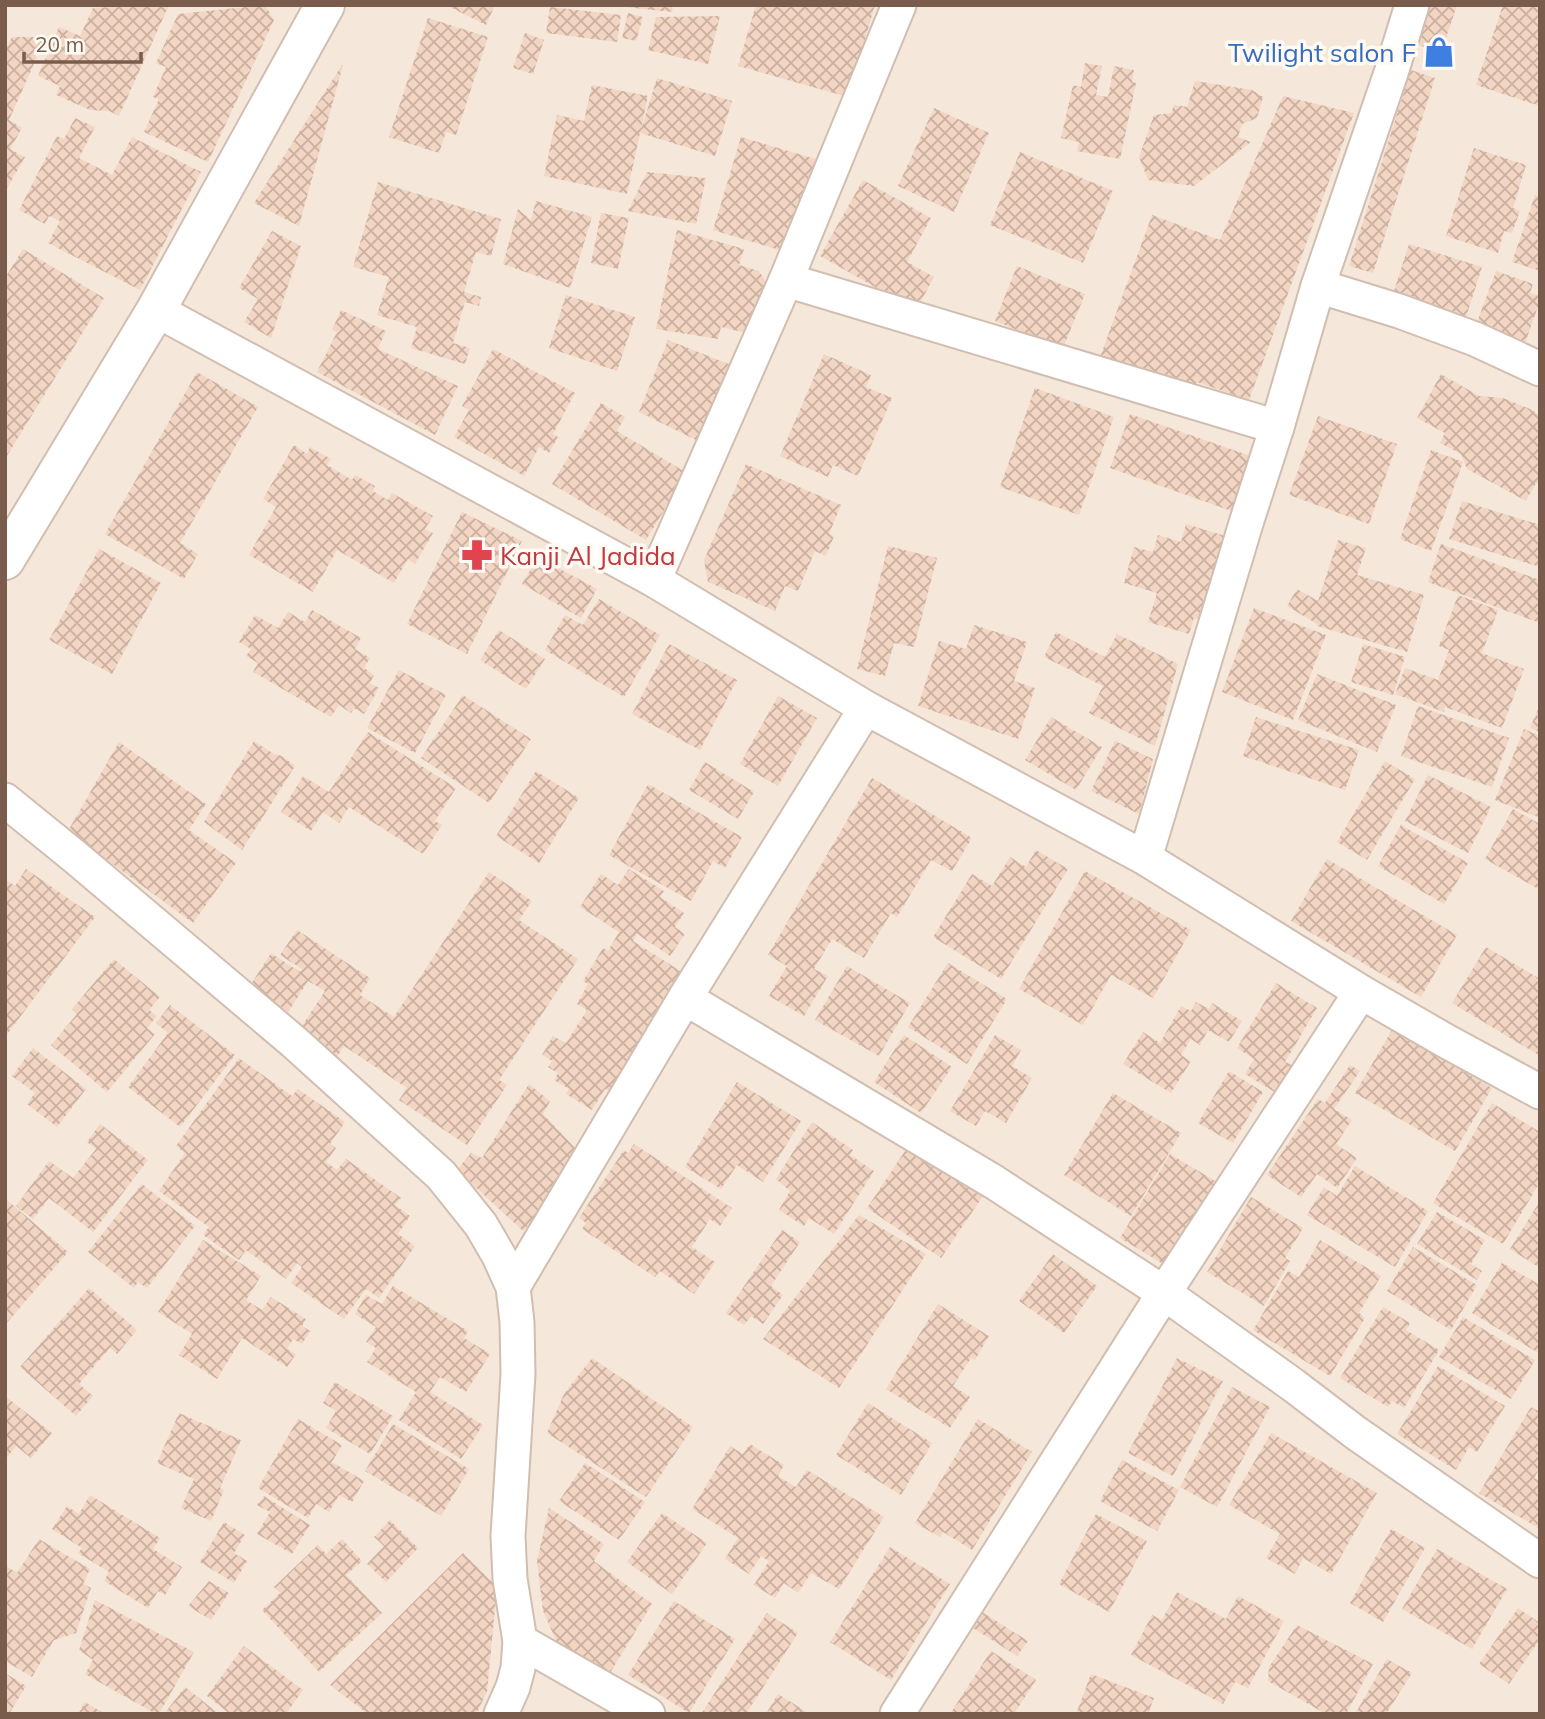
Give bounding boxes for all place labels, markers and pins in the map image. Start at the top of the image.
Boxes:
shop icon: Twilight salon F [1422,35,1456,69]
place label: Twilight salon F [1228,36,1416,69]
pharmacy icon: Kanji Al Jadida [460,538,494,572]
place label: Kanji Al Jadida [500,539,676,572]

